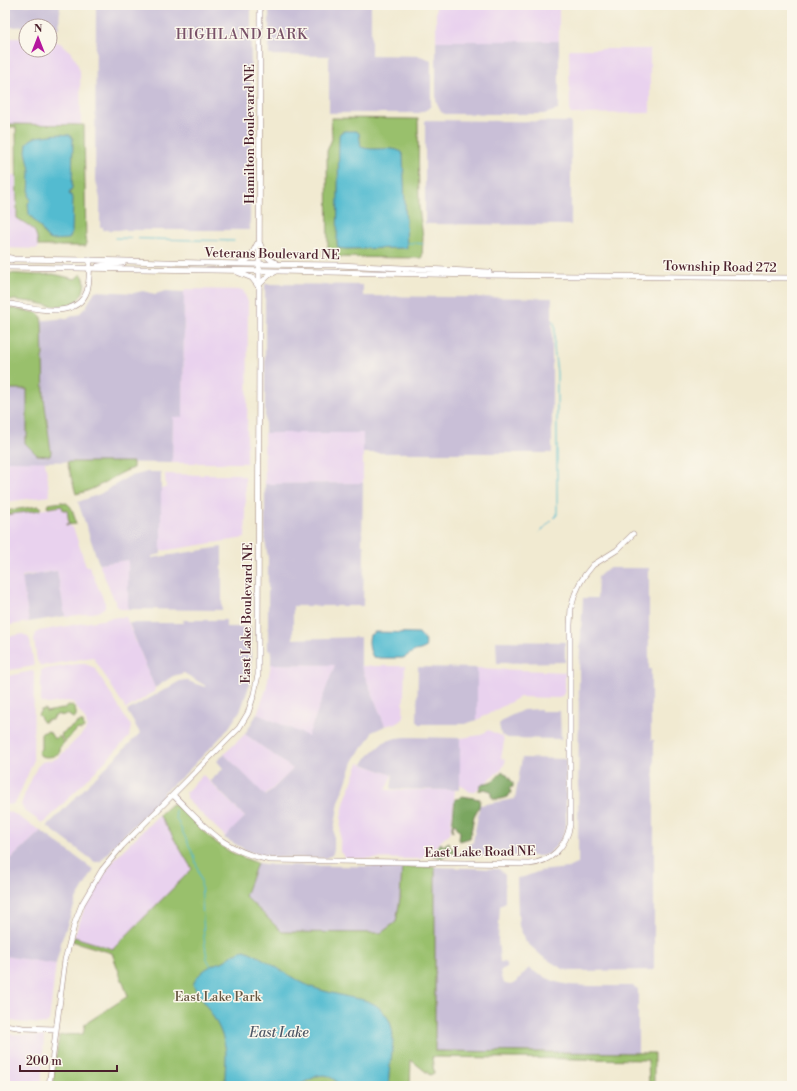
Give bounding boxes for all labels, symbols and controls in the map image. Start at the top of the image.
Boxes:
north arrow [18,18,58,58]
text: N [34,22,43,36]
district label: HIGHLAND PARK [176,26,308,44]
street label: Hamilton Boulevard NE [242,64,258,204]
street label: Veterans Boulevard NE [203,245,340,263]
street label: Township Road 272 [663,258,777,276]
street label: East Lake Boulevard NE [238,542,256,684]
street label: East Lake Road NE [424,843,536,861]
park label: East Lake Park [175,989,263,1005]
water label: East Lake [248,1024,309,1042]
scale bar [20,1047,117,1073]
text: 200 m [26,1054,62,1069]

